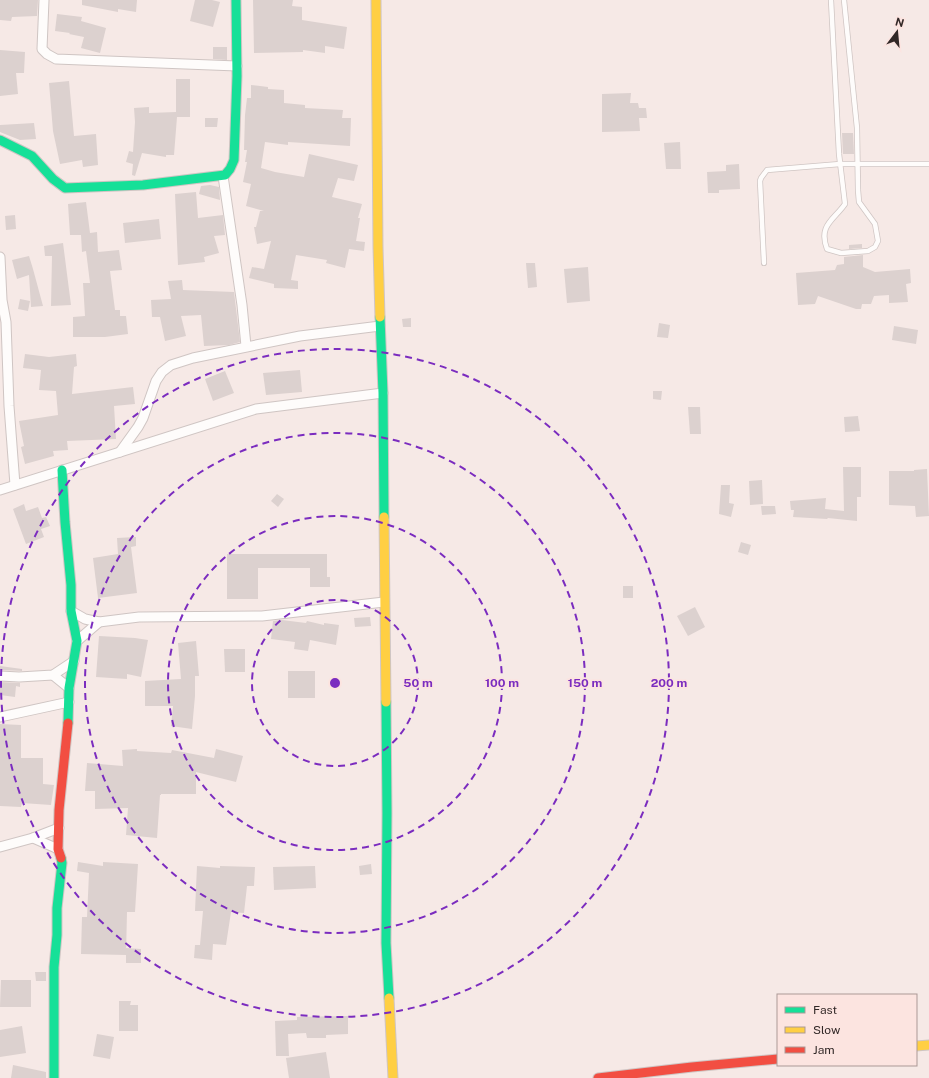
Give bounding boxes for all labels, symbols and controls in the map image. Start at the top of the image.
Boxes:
north arrow [877,12,917,52]
text: N [894,15,906,29]
centre of rings [328,676,342,690]
text: 50 m [403,676,433,690]
text: 100 m [485,676,519,690]
text: 150 m [568,676,602,690]
text: 200 m [651,676,687,690]
legend [777,994,917,1066]
text: Fast [813,1003,838,1017]
text: Slow [813,1023,841,1037]
text: Jam [813,1043,835,1057]

